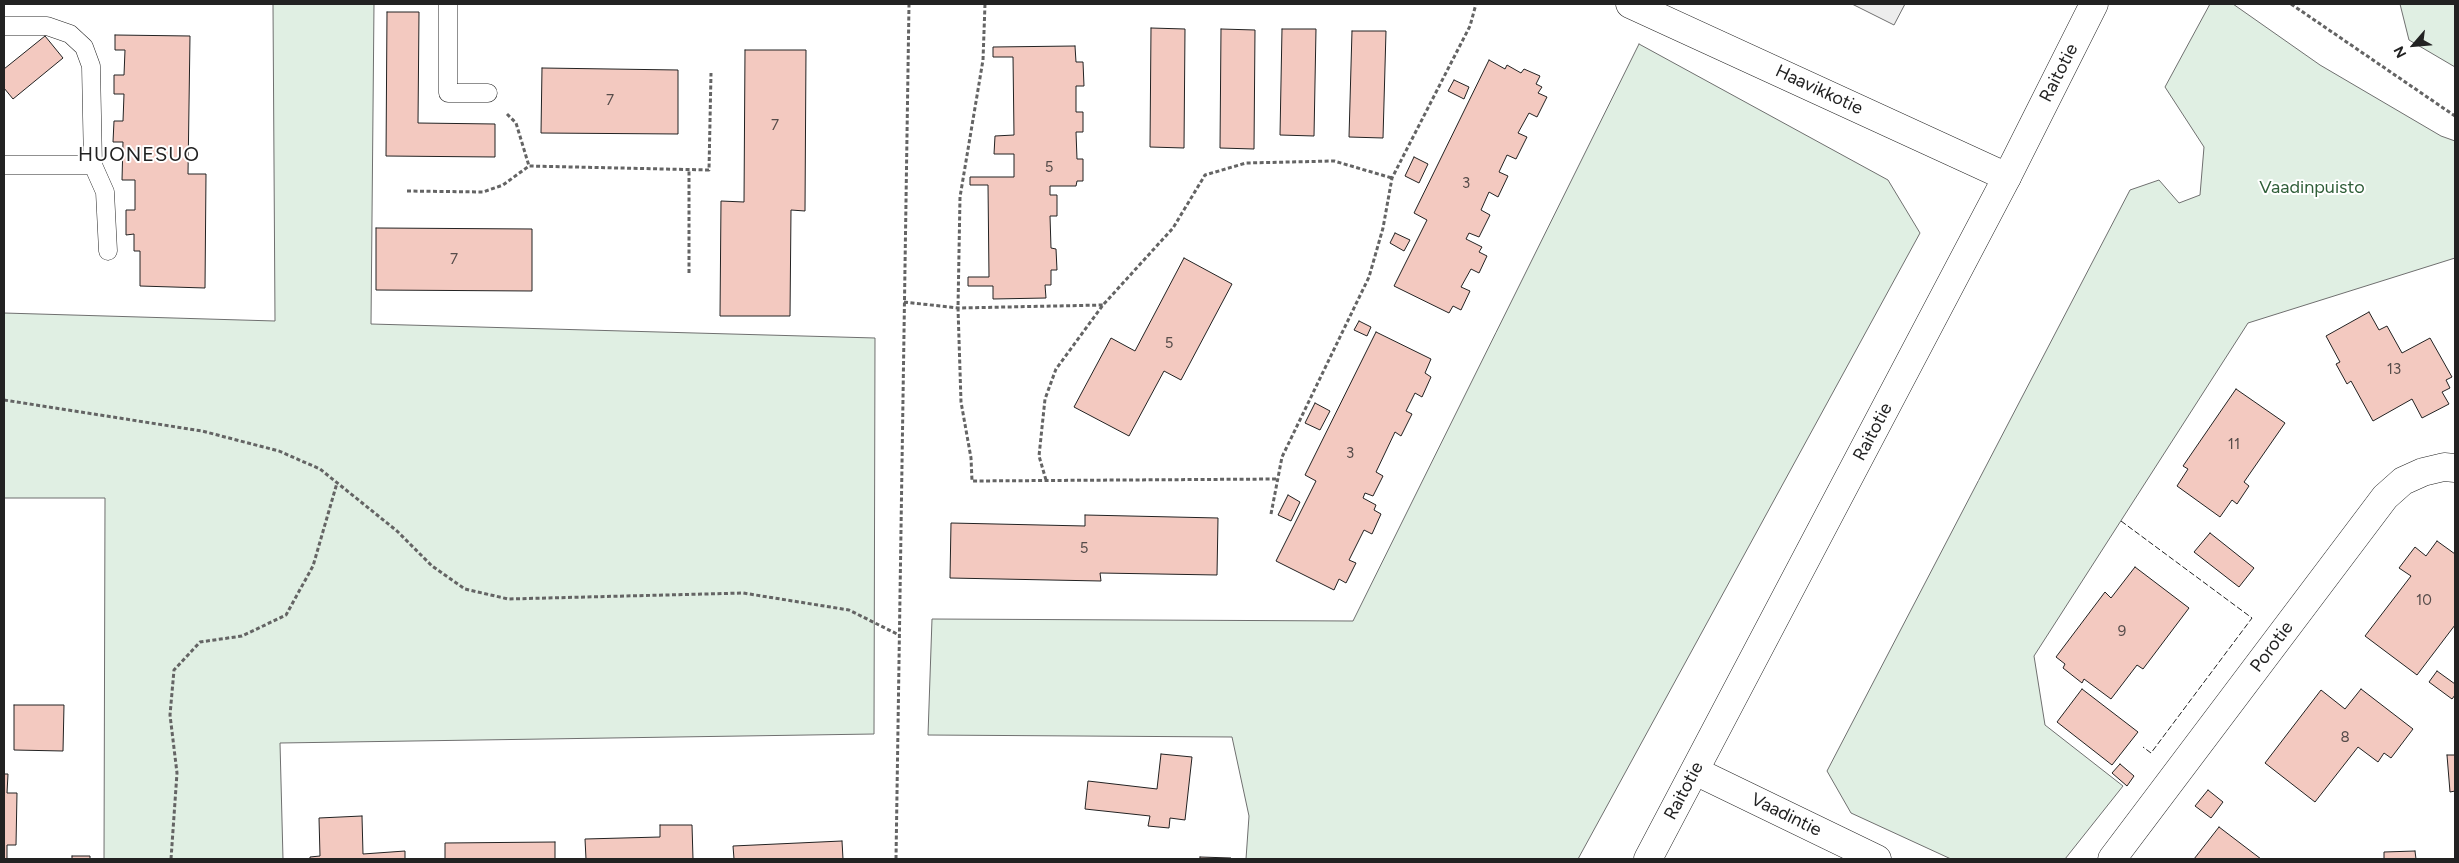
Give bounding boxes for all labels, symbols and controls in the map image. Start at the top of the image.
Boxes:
north arrow [2389,20,2439,70]
street label: Raitotie [2035,40,2083,106]
text: N [2390,43,2410,61]
street label: Haavikkotie [1772,60,1866,120]
house number: 7 [606,92,614,110]
house number: 7 [771,117,779,135]
district label: HUONESUO [77,143,201,167]
house number: 5 [1045,159,1053,177]
house number: 3 [1462,175,1470,193]
park label: Vaadinpuisto [2259,177,2365,199]
house number: 7 [450,251,458,269]
house number: 5 [1165,335,1173,353]
house number: 13 [2387,361,2401,379]
street label: Raitotie [1849,399,1897,465]
house number: 11 [2228,436,2240,454]
house number: 3 [1346,445,1354,463]
house number: 5 [1080,540,1088,558]
house number: 10 [2416,592,2432,610]
street label: Porotie [2246,617,2298,677]
house number: 9 [2118,623,2126,641]
house number: 8 [2340,729,2350,747]
street label: Raitotie [1660,758,1708,824]
street label: Vaadintie [1747,789,1825,841]

